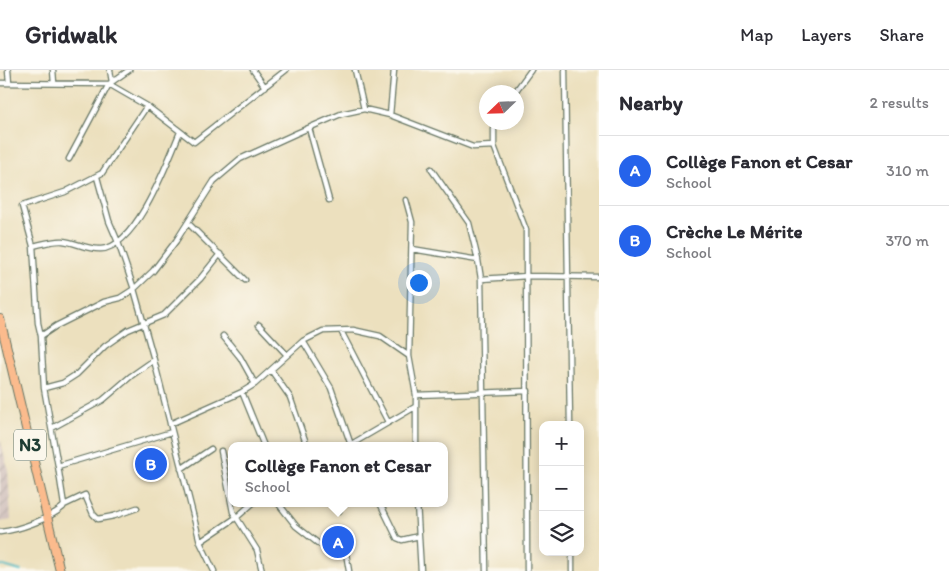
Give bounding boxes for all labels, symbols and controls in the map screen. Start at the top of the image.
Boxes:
text: Gridwalk [25,20,117,49]
text: Map [740,24,773,46]
text: Layers [801,24,851,46]
text: Share [879,24,924,46]
north arrow [479,85,524,130]
text: Nearby [619,90,683,115]
text: 2 results [869,93,929,112]
text: Collège Fanon et Cesar [666,150,853,173]
text: A [630,161,640,180]
text: 310 m [886,161,929,180]
text: School [666,173,712,192]
text: Crèche Le Mérite [666,220,803,243]
text: B [630,231,640,250]
text: 370 m [885,231,929,250]
text: School [666,243,712,262]
your location [406,270,432,296]
map controls [539,421,584,556]
button: + [539,421,584,466]
road number: N3 [14,430,46,460]
popup [228,442,448,507]
pin: B [135,445,167,483]
text: Collège Fanon et Cesar [245,454,431,477]
button: − [539,466,584,511]
text: School [245,477,290,496]
button: layers [539,511,584,556]
pin: A [322,523,354,561]

